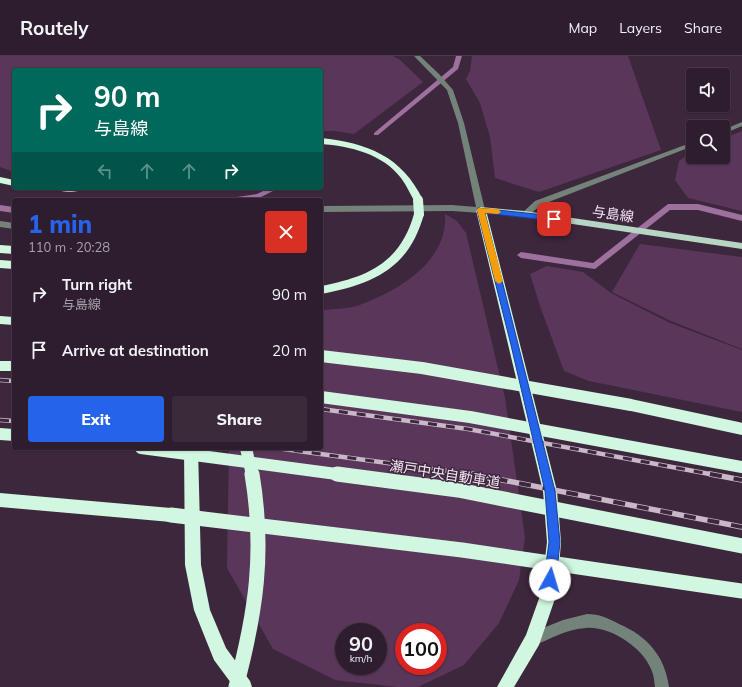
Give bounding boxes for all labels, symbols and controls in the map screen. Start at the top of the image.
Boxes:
text: Routely [20,16,88,40]
text: Map [568,19,597,37]
text: Layers [619,19,662,37]
text: Share [684,19,722,37]
map controls [686,68,730,164]
button: sound [686,68,730,112]
text: 90 m [94,79,160,114]
icon: right [28,84,80,136]
text: 与島線 [94,117,148,140]
button: search [686,120,730,164]
icon: left [94,160,116,182]
icon: ahead [136,160,158,182]
icon: ahead [178,160,200,182]
icon: right [220,160,242,182]
pin [537,202,571,236]
street label: 与島線 [591,202,635,226]
icon: arrive [543,208,565,230]
text: 1 min [28,209,92,239]
button: close [265,211,307,253]
text: 110 m · 20:28 [28,239,110,255]
text: Turn right [62,275,132,294]
icon: right [28,283,50,305]
text: 90 m [272,285,307,304]
text: 与島線 [62,296,101,312]
icon: arrive [28,339,50,361]
text: Arrive at destination [62,341,209,360]
text: 20 m [272,341,307,360]
button: Exit [28,396,164,442]
button: Share [172,396,307,442]
street label: 瀬戸中央自動車道 [388,456,502,492]
position arrow [529,559,571,601]
speed limit sign: 100 [395,623,447,675]
text: 90 [349,631,373,656]
text: km/h [350,652,372,665]

